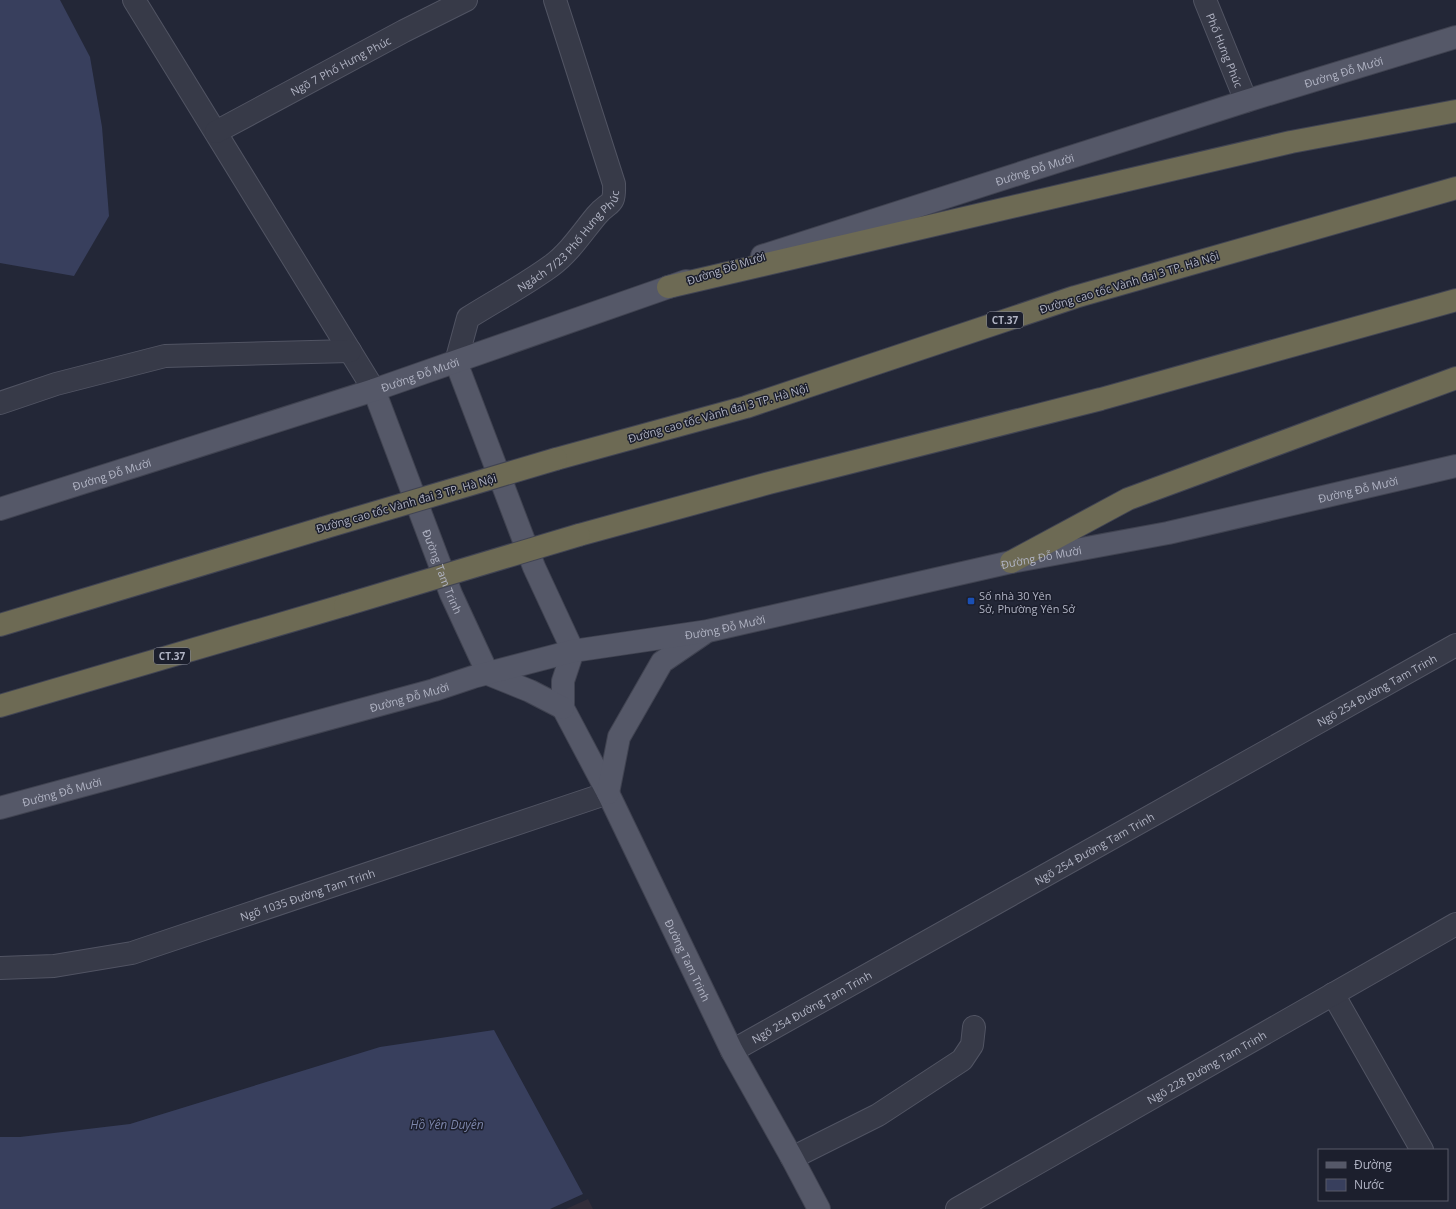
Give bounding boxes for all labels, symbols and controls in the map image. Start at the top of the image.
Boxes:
street label: Phố Hưng Phúc [1203,10,1247,90]
street label: Ngõ 7 Phố Hưng Phúc [287,32,393,98]
street label: Đường Đỗ Mười [1302,52,1385,90]
street label: Đường Đỗ Mười [993,149,1076,188]
street label: Ngách 7/23 Phố Hưng Phúc [514,190,622,294]
street label: Đường Đỗ Mười [685,248,767,288]
street label: Đường cao tốc Vành đai 3 TP. Hà Nội [1037,248,1221,316]
road number: CT.37 [987,312,1023,328]
street label: Đường Đỗ Mười [379,353,461,395]
street label: Đường cao tốc Vành đai 3 TP. Hà Nội [626,380,810,446]
street label: Đường Đỗ Mười [70,454,153,493]
street label: Đường cao tốc Vành đai 3 TP. Hà Nội [314,470,498,536]
street label: Đường Đỗ Mười [1316,472,1399,505]
street label: Đường Tam Trinh [420,527,467,616]
street label: Đường Đỗ Mười [999,542,1083,572]
place label: Số nhà 30 Yên Sở, Phường Yên Sở [979,588,1075,616]
marker: Số nhà 30 Yên Sở, Phường Yên Sở [966,596,976,606]
street label: Đường Đỗ Mười [684,611,766,642]
road number: CT.37 [154,648,190,664]
street label: Ngõ 254 Đường Tam Trinh [1314,650,1439,729]
street label: Đường Đỗ Mười [368,678,451,715]
street label: Đường Đỗ Mười [20,773,103,809]
street label: Ngõ 254 Đường Tam Trinh [1031,808,1157,888]
street label: Ngõ 1035 Đường Tam Trinh [238,864,377,924]
street label: Đường Tam Trinh [662,916,714,1004]
street label: Ngõ 254 Đường Tam Trinh [749,967,874,1046]
street label: Ngõ 228 Đường Tam Trinh [1144,1027,1269,1107]
water label: Hồ Yên Duyên [410,1116,484,1133]
legend [1318,1149,1448,1201]
text: Đường [1354,1156,1392,1173]
text: Nước [1354,1176,1384,1193]

